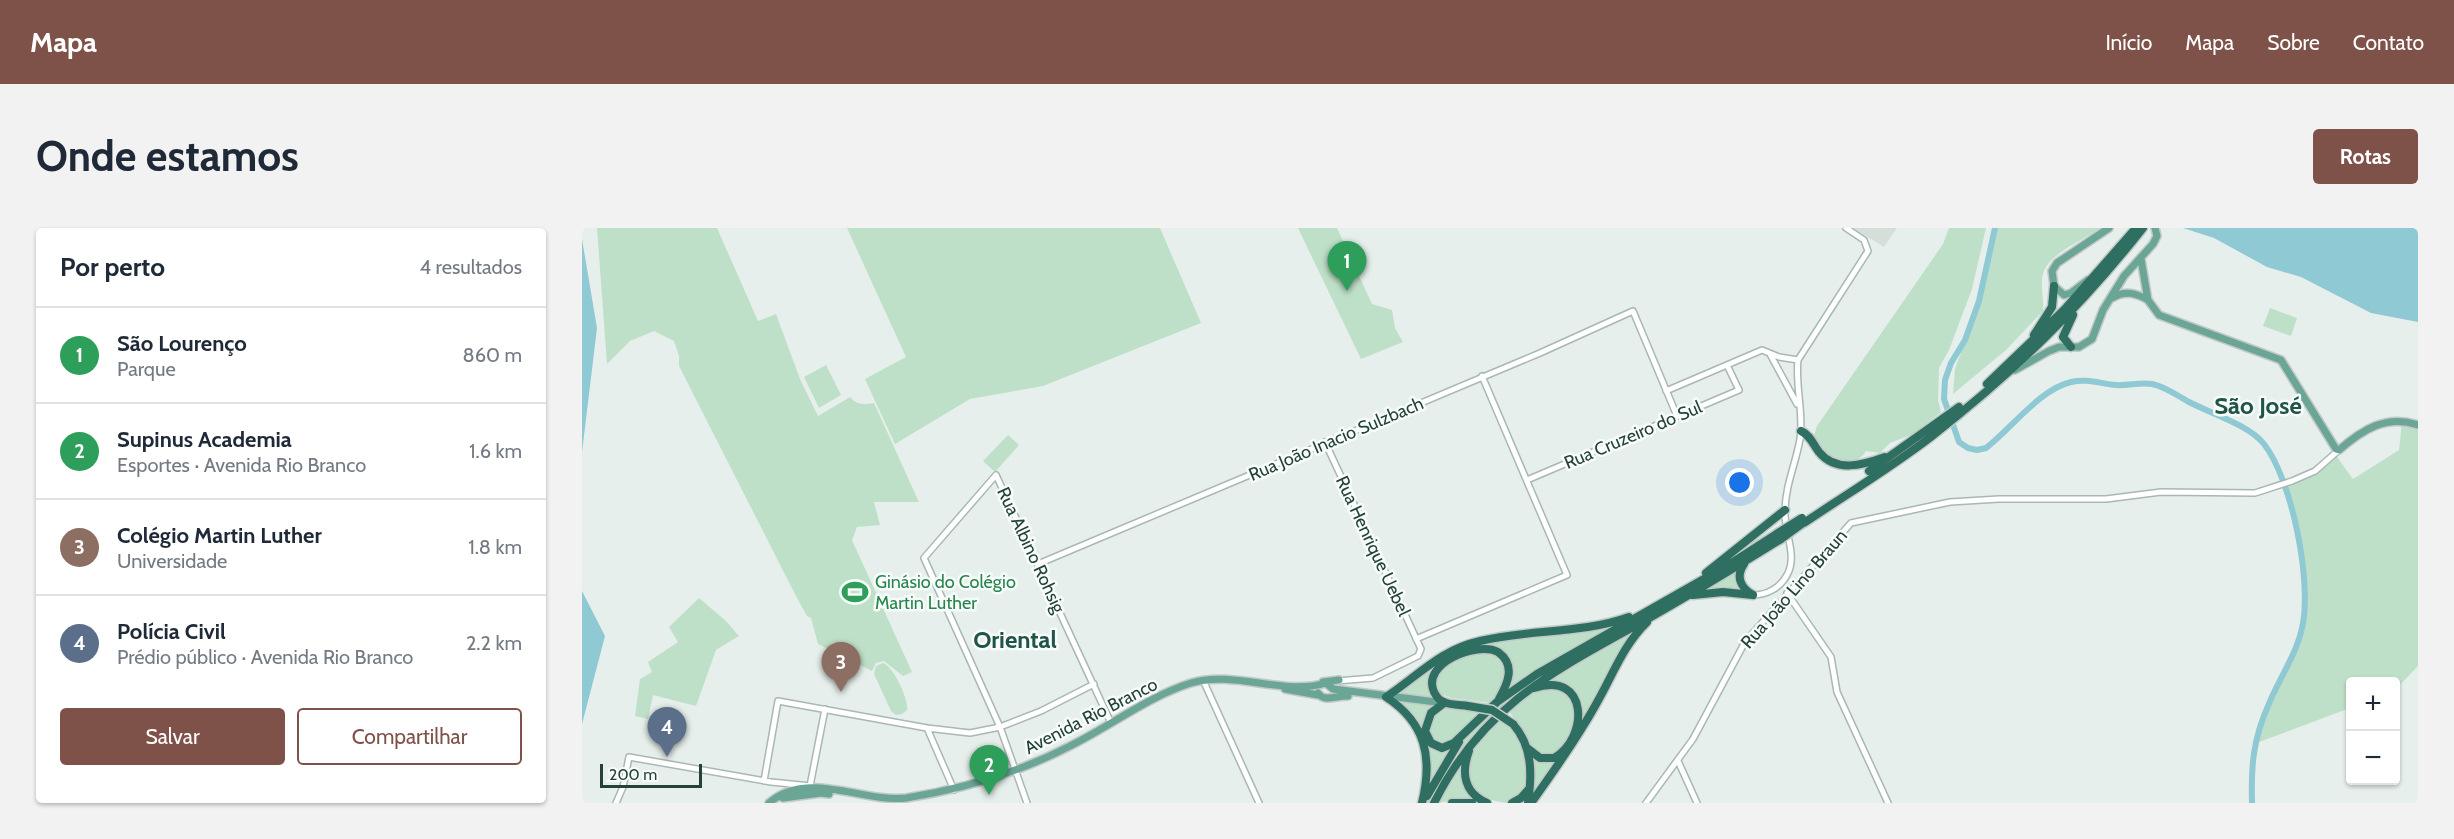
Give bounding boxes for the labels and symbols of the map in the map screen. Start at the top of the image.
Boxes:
pin: 1 [1328,242,1366,291]
district label: São José [2214,391,2302,420]
street label: Rua João Inacio Sulzbach [1245,392,1427,486]
street label: Rua Cruzeiro do Sul [1561,396,1706,474]
your location [1725,468,1754,497]
street label: Rua Henrique Uebel [1331,472,1415,620]
street label: Rua Albino Rohsig [992,484,1070,617]
street label: Rua João Lino Braun [1736,525,1852,653]
place label: Ginásio do Colégio Martin Luther [875,571,1016,614]
sports icon: Ginásio do Colégio Martin Luther [840,577,870,607]
district label: Oriental [973,625,1057,654]
pin: 3 [822,642,860,692]
street label: Avenida Rio Branco [1021,673,1161,759]
pin: 4 [648,708,686,757]
pin: 2 [970,746,1008,795]
scale bar [600,761,702,788]

